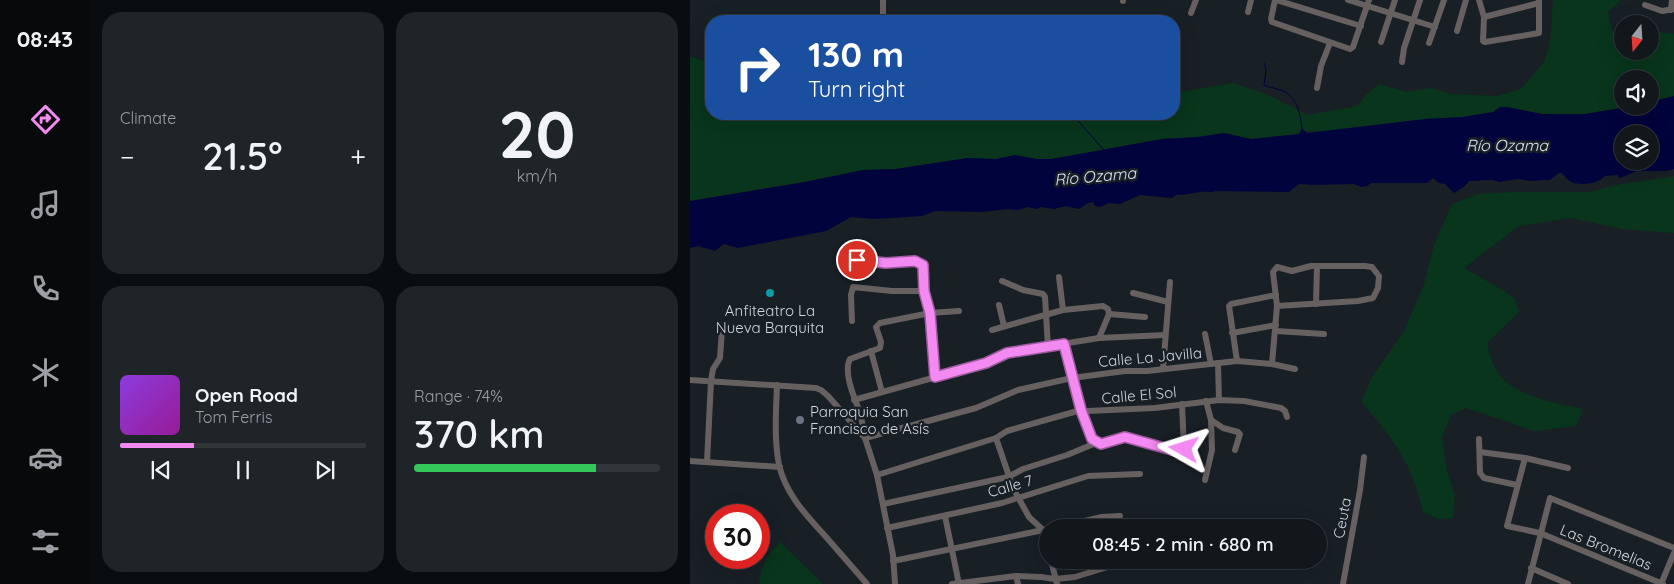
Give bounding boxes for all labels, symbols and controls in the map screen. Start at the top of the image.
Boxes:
north arrow [1614,15,1659,60]
map controls [1614,15,1659,170]
text: 08:43 [17,25,73,53]
text: 130 m [808,32,904,76]
icon: right [725,35,790,100]
button: sound [1614,70,1659,115]
text: Turn right [808,75,905,103]
text: 20 [499,93,575,174]
icon: directions [28,102,63,137]
text: Climate [120,108,176,128]
button: layers [1614,125,1659,170]
text: 21.5° [202,132,283,180]
water label: Río Ozama [1466,135,1549,155]
text: − [120,139,135,174]
text: + [350,139,366,174]
water label: Río Ozama [1053,162,1138,190]
text: km/h [517,166,557,186]
icon: music [28,187,63,222]
pin [836,239,878,281]
icon: arrive [843,246,871,274]
icon: phone [28,271,63,306]
marker: Anfiteatro La Nueva Barquita [764,287,776,299]
place label: Anfiteatro La Nueva Barquita [716,301,824,337]
street label: Calle La Javilla [1097,343,1203,371]
icon: climate [28,355,63,390]
street label: Calle El Sol [1101,382,1177,408]
text: Open Road [195,383,298,407]
text: Range · 74% [414,386,503,406]
place label: Parroquia San Francisco de Asís [810,402,929,438]
text: Tom Ferris [195,407,272,427]
text: 370 km [414,410,544,458]
marker: Parroquia San Francisco de Asís [794,414,806,426]
position arrow [1157,422,1209,474]
icon: car [28,440,63,475]
icon: previous [147,456,175,484]
icon: pause [229,456,257,484]
icon: next [311,456,339,484]
street label: Calle 7 [985,470,1035,501]
street label: Ceuta [1329,496,1355,540]
speed limit sign: 30 [705,504,770,569]
street label: Las Bromelias [1557,520,1655,574]
icon: filters [28,524,63,559]
text: 08:45 · 2 min · 680 m [1092,532,1274,556]

